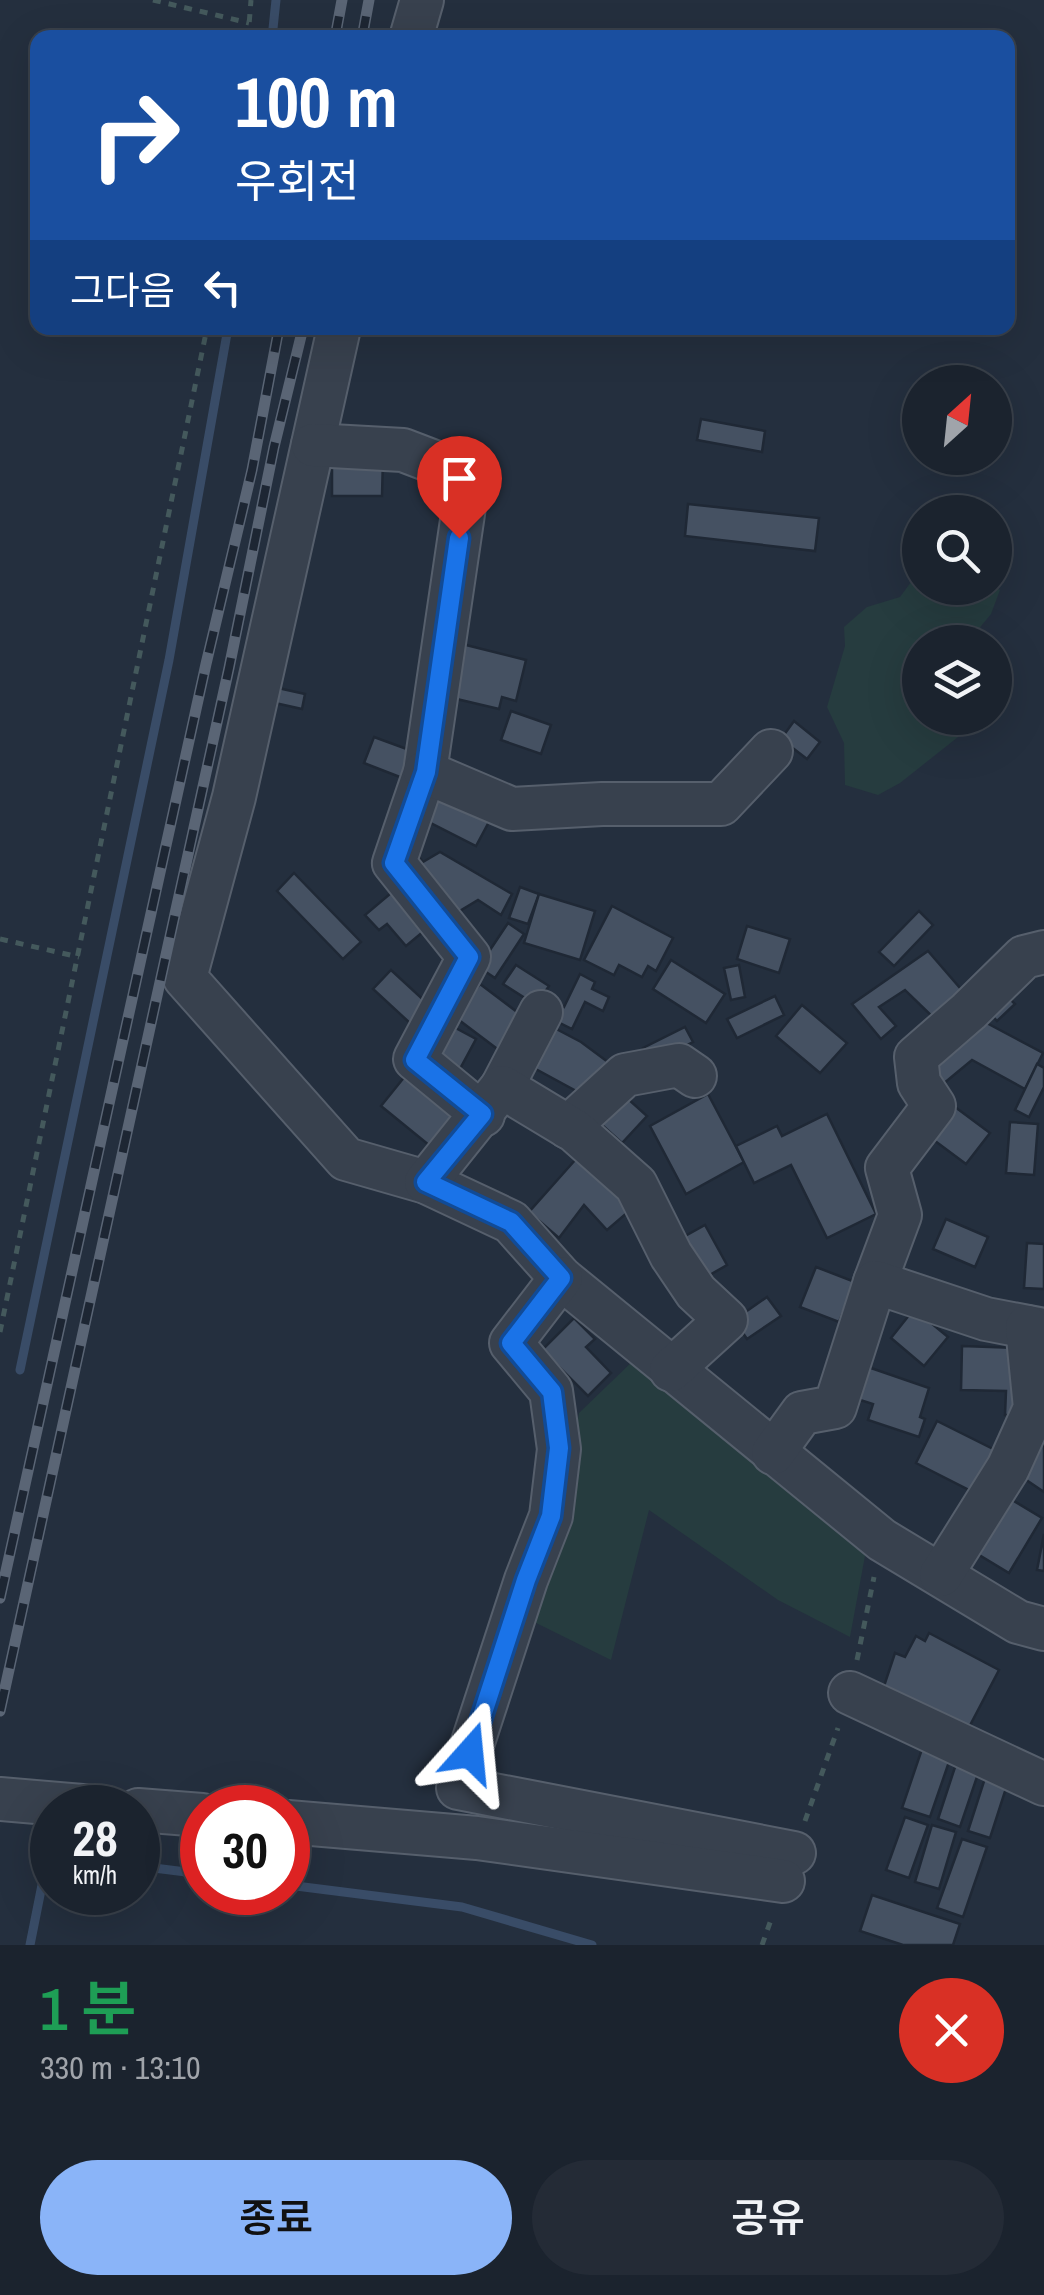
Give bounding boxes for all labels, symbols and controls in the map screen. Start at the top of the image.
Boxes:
text: 100 m [235,55,398,149]
icon: right [70,70,200,200]
text: 우회전 [235,150,359,211]
icon: left [195,260,250,315]
text: 그다음 [70,265,175,316]
north arrow [902,365,1012,475]
map controls [902,365,1012,735]
pin [417,436,502,539]
icon: arrive [432,451,487,506]
button: search [902,495,1012,605]
button: layers [902,625,1012,735]
position arrow [418,1701,522,1805]
speed limit sign: 30 [180,1785,310,1915]
text: 28 [72,1804,118,1872]
text: km/h [73,1858,117,1892]
text: 1 분 [40,1968,136,2049]
button: close [899,1978,1004,2083]
text: 330 m · 13:10 [40,2046,200,2089]
button: 종료 [40,2160,512,2275]
button: 공유 [532,2160,1004,2275]

